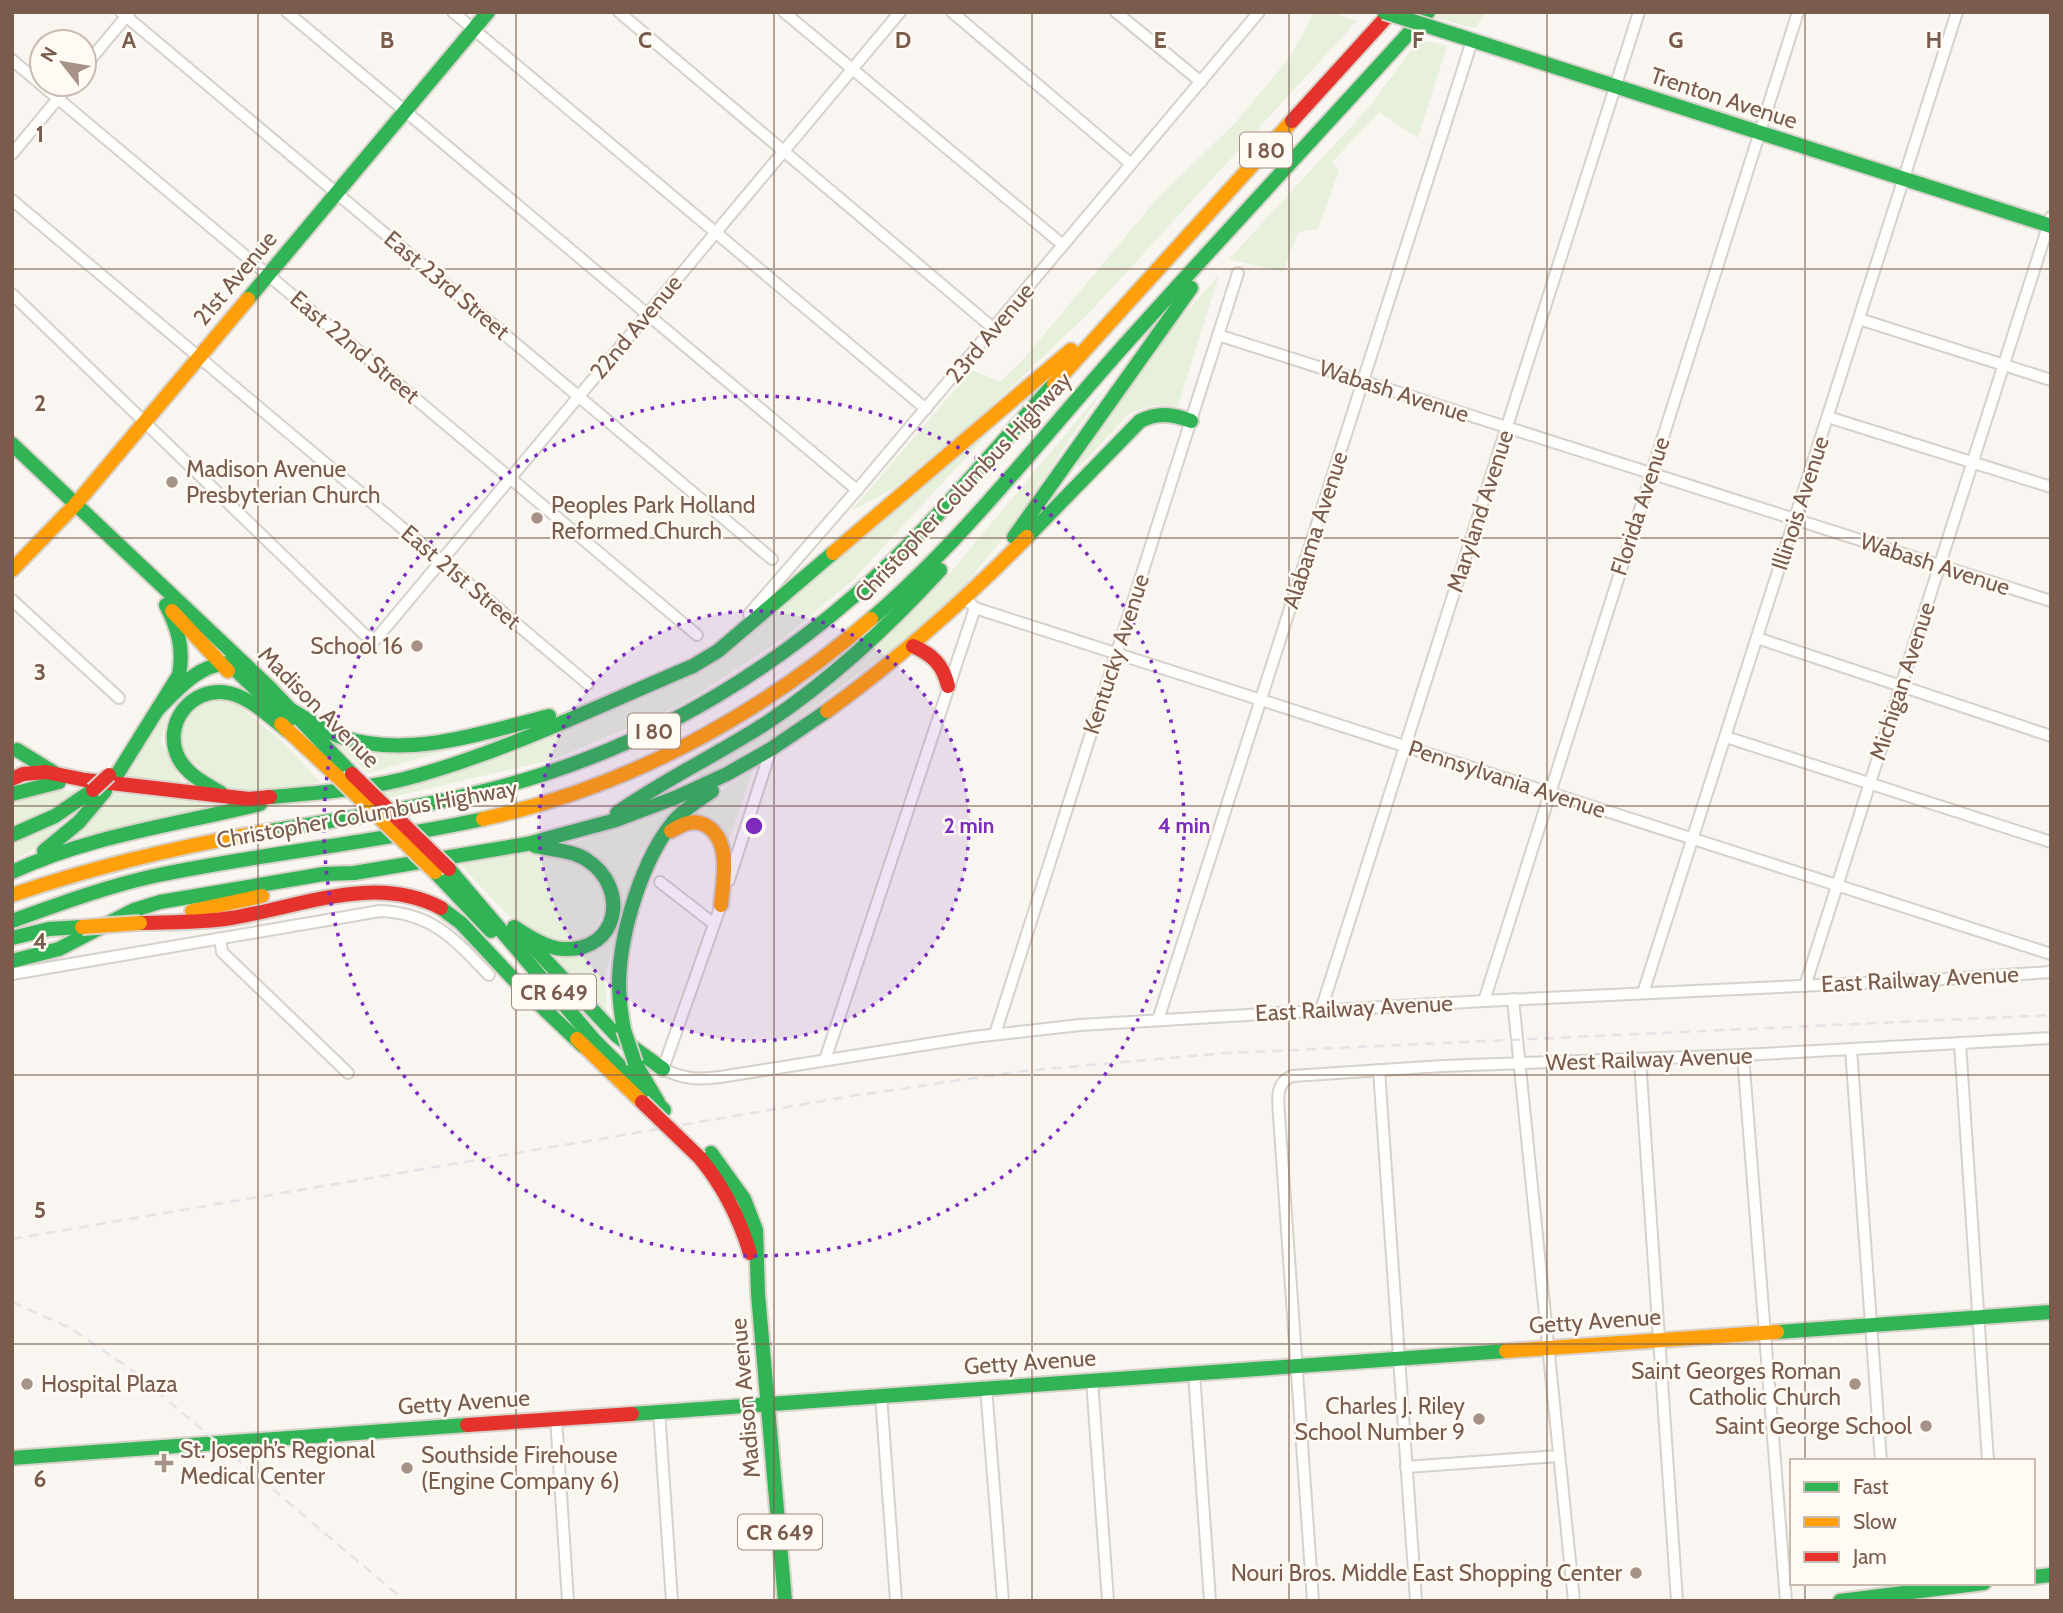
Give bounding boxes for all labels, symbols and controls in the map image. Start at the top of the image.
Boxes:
text: A [122,26,137,54]
text: B [380,26,394,54]
text: C [638,26,652,54]
text: D [895,26,911,54]
text: E [1153,26,1167,54]
text: F [1412,26,1424,54]
text: G [1668,26,1684,54]
text: H [1926,26,1942,54]
north arrow [28,28,98,98]
text: N [36,43,62,66]
street label: Trenton Avenue [1647,61,1801,135]
text: 1 [36,120,44,148]
road number: I 80 [1240,132,1292,168]
street label: 21st Avenue [187,225,283,331]
street label: East 23rd Street [379,225,515,346]
street label: 22nd Avenue [584,269,688,385]
street label: 23rd Avenue [940,277,1040,389]
street label: East 22nd Street [285,285,426,409]
street label: Wabash Avenue [1316,354,1473,428]
street label: Christopher Columbus Highway [849,366,1078,608]
text: 2 [34,389,46,417]
street label: Maryland Avenue [1441,426,1519,596]
street label: Illinois Avenue [1765,432,1835,574]
street label: Florida Avenue [1604,433,1676,579]
street label: Alabama Avenue [1276,448,1354,612]
place label: Madison Avenue Presbyterian Church [186,455,381,509]
marker: Madison Avenue Presbyterian Church [164,474,180,490]
place label: Peoples Park Holland Reformed Church [551,491,756,545]
marker: Peoples Park Holland Reformed Church [529,510,545,526]
street label: East 21st Street [396,519,527,635]
street label: Wabash Avenue [1857,527,2014,601]
street label: Kentucky Avenue [1077,570,1155,738]
street label: Michigan Avenue [1863,598,1941,764]
place label: School 16 [310,632,403,660]
marker: School 16 [409,638,425,654]
street label: Madison Avenue [252,640,386,774]
text: 3 [34,658,46,686]
road number: I 80 [628,714,680,748]
street label: Pennsylvania Avenue [1405,734,1609,824]
street label: Christopher Columbus Highway [214,774,520,854]
text: 2 min [944,813,994,838]
text: 4 min [1158,813,1210,838]
centre of rings [742,814,766,838]
text: 4 [33,927,47,955]
street label: East Railway Avenue [1820,960,2020,998]
road number: CR 649 [512,974,596,1010]
street label: East Railway Avenue [1254,989,1454,1027]
street label: West Railway Avenue [1545,1041,1753,1077]
text: 5 [34,1196,46,1224]
street label: Getty Avenue [1528,1302,1662,1340]
street label: Madison Avenue [724,1317,766,1479]
street label: Getty Avenue [963,1343,1097,1381]
place label: Saint Georges Roman Catholic Church [1631,1357,1841,1411]
place label: Hospital Plaza [41,1370,178,1398]
marker: Hospital Plaza [19,1376,35,1392]
marker: Saint Georges Roman Catholic Church [1847,1376,1863,1392]
street label: Getty Avenue [397,1383,531,1421]
place label: Charles J. Riley School Number 9 [1295,1392,1465,1446]
marker: Charles J. Riley School Number 9 [1471,1411,1487,1427]
place label: Saint George School [1715,1412,1913,1440]
marker: Saint George School [1918,1418,1934,1434]
place label: St. Joseph’s Regional Medical Center [180,1436,376,1490]
place label: Southside Firehouse (Engine Company 6) [421,1441,620,1495]
marker: St. Joseph’s Regional Medical Center [154,1453,174,1473]
legend [1790,1459,2035,1585]
marker: Southside Firehouse (Engine Company 6) [399,1460,415,1476]
text: 6 [34,1465,46,1493]
text: Fast [1853,1474,1889,1499]
text: Slow [1853,1509,1897,1534]
road number: CR 649 [738,1514,822,1550]
text: Jam [1852,1544,1887,1569]
place label: Nouri Bros. Middle East Shopping Center [1231,1559,1623,1587]
marker: Nouri Bros. Middle East Shopping Center [1628,1565,1644,1581]

